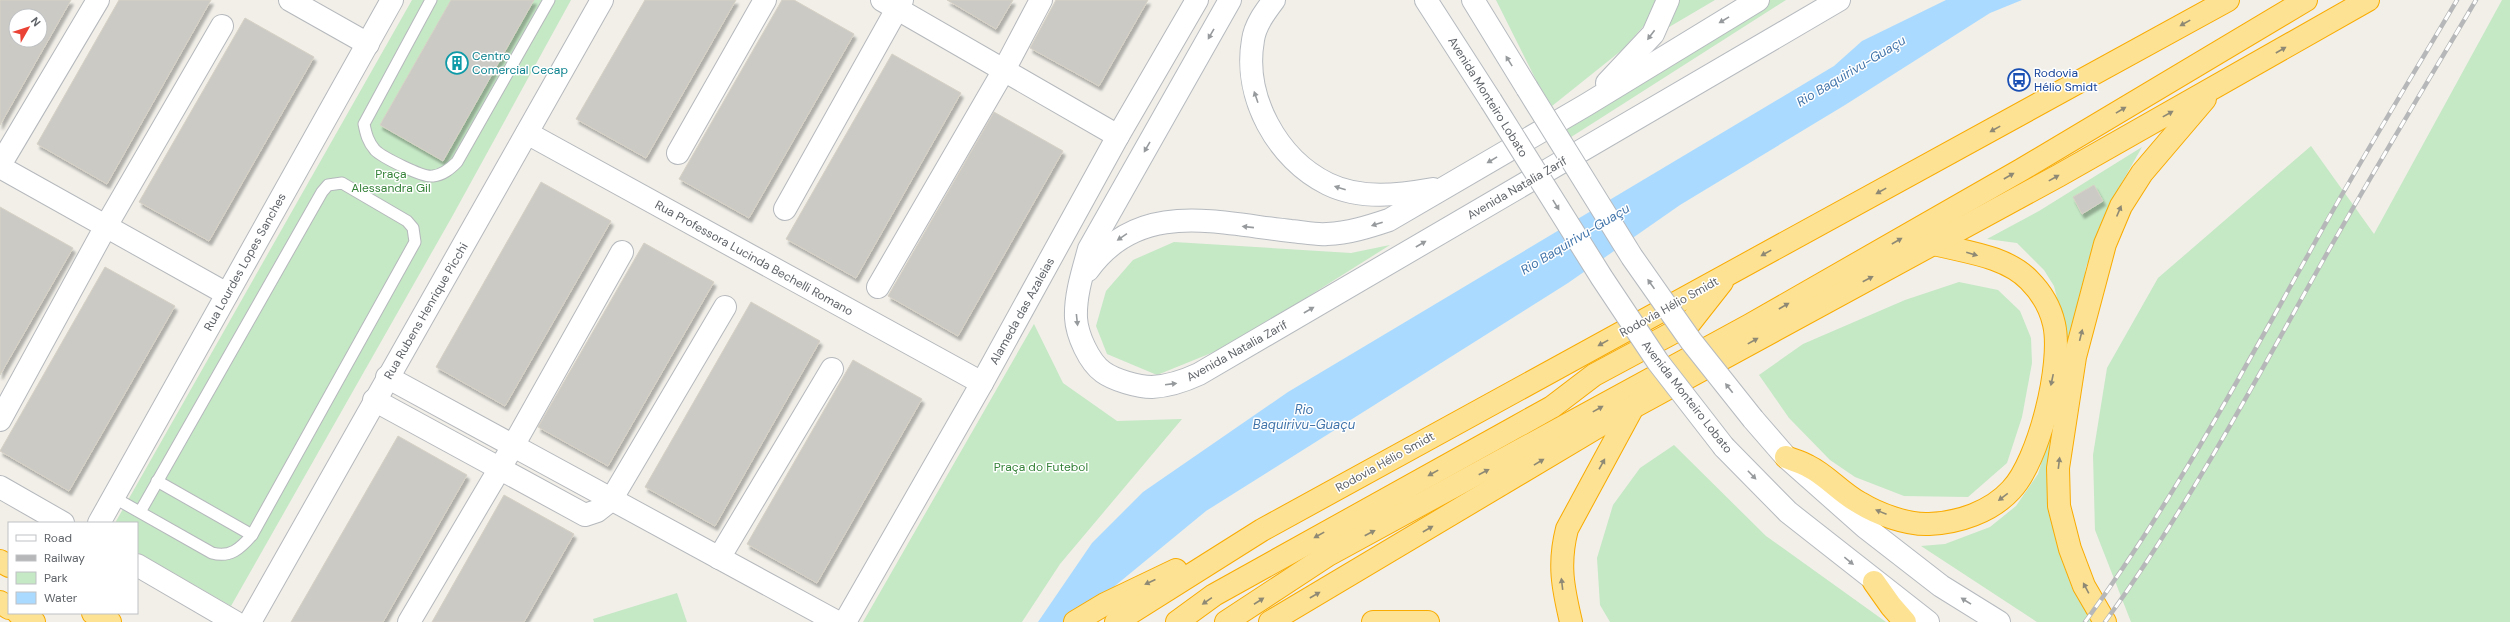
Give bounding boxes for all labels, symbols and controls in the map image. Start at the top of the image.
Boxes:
north arrow [8,8,48,48]
text: N [28,14,44,29]
one-way arrow [1718,17,1730,24]
one-way arrow [2180,20,2191,27]
one-way arrow [1207,28,1214,40]
one-way arrow [1647,29,1656,40]
water label: Rio Baquirivu-Guaçu [1793,31,1909,110]
street label: Avenida Monteiro Lobato [1444,34,1532,160]
one-way arrow [2275,46,2287,53]
place label: Centro Comercial Cecap [472,48,568,78]
building icon: Centro Comercial Cecap [444,50,470,76]
one-way arrow [1506,55,1513,67]
place label: Rodovia Hélio Smidt [2034,65,2098,95]
bus stop icon: Rodovia Hélio Smidt [2006,67,2032,93]
one-way arrow [1252,90,1258,102]
one-way arrow [2115,107,2127,114]
one-way arrow [2162,111,2174,117]
one-way arrow [1989,125,2000,132]
one-way arrow [1143,141,1150,153]
street label: Avenida Natalia Zarif [1464,153,1570,223]
one-way arrow [1486,157,1498,164]
park label: Praça Alessandra Gil [351,166,431,196]
one-way arrow [2003,173,2015,180]
one-way arrow [2049,175,2060,181]
one-way arrow [1334,185,1346,191]
one-way arrow [1875,188,1886,194]
street label: Rua Lourdes Lopes Sanches [200,190,290,334]
street label: Rua Professora Lucinda Bechelli Romano [652,197,856,319]
water label: Rio Baquirivu-Guaçu [1517,199,1633,278]
one-way arrow [1552,200,1560,210]
one-way arrow [2116,205,2122,216]
one-way arrow [1370,221,1382,227]
one-way arrow [1242,223,1254,230]
one-way arrow [1117,233,1127,241]
one-way arrow [1891,238,1903,245]
street label: Rua Rubens Henrique Picchi [380,240,472,382]
one-way arrow [1415,241,1427,248]
one-way arrow [1761,250,1772,257]
one-way arrow [1966,251,1978,257]
street label: Alameda das Azaleias [986,255,1058,367]
street label: Rodovia Hélio Smidt [1617,273,1722,341]
one-way arrow [1862,276,1874,283]
one-way arrow [1647,279,1655,289]
one-way arrow [1778,302,1790,309]
one-way arrow [1303,306,1315,313]
one-way arrow [1074,314,1080,326]
street label: Avenida Natalia Zarif [1184,317,1290,385]
one-way arrow [2078,329,2084,341]
street label: Avenida Monteiro Lobato [1638,337,1736,457]
one-way arrow [1747,338,1759,344]
one-way arrow [1597,339,1609,346]
one-way arrow [2048,374,2054,386]
one-way arrow [1164,381,1177,388]
one-way arrow [1724,383,1733,394]
water label: Rio Baquirivu-Guaçu [1253,401,1356,433]
one-way arrow [1592,406,1604,412]
street label: Rodovia Hélio Smidt [1333,428,1438,496]
one-way arrow [2056,457,2062,469]
one-way arrow [1599,458,1606,470]
park label: Praça do Futebol [994,459,1088,475]
one-way arrow [1533,459,1545,466]
one-way arrow [1478,468,1490,475]
one-way arrow [1427,469,1439,476]
one-way arrow [1747,470,1757,480]
one-way arrow [1997,493,2008,501]
one-way arrow [1875,509,1886,515]
legend [8,522,138,614]
one-way arrow [1422,526,1434,533]
text: Road [44,530,72,546]
one-way arrow [1364,530,1376,536]
one-way arrow [1313,532,1325,539]
text: Railway [44,550,85,566]
one-way arrow [1843,557,1854,566]
text: Park [44,570,68,586]
one-way arrow [1559,578,1566,590]
one-way arrow [1145,579,1156,585]
one-way arrow [2082,582,2089,594]
text: Water [44,590,78,606]
one-way arrow [1310,591,1321,598]
one-way arrow [1202,597,1212,605]
one-way arrow [1254,597,1264,605]
one-way arrow [1960,598,1972,605]

